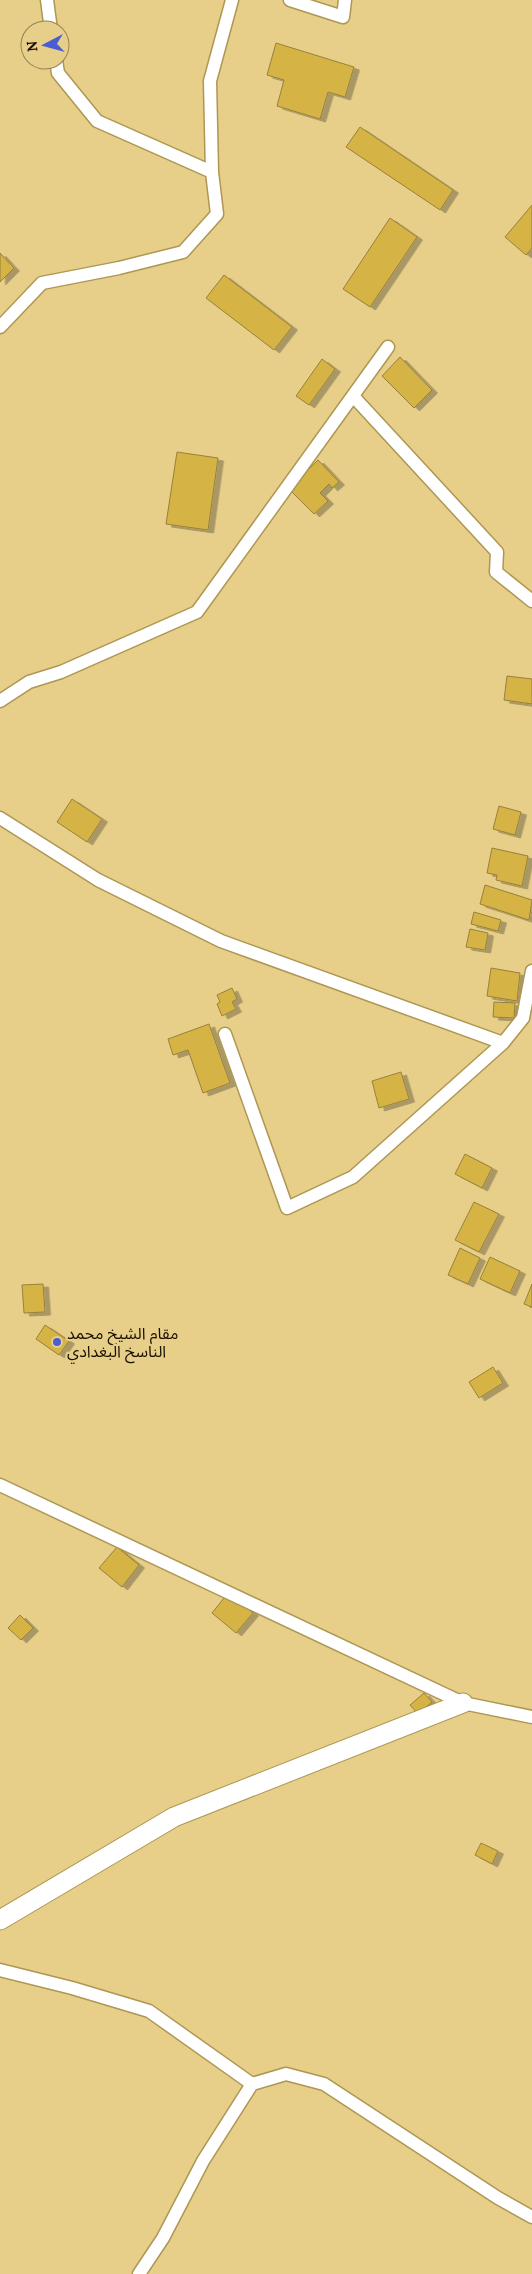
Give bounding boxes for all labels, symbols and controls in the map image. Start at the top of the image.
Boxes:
north arrow [20,20,70,70]
text: N [23,40,42,53]
place label: مقام الشيخ محمد الناسخ البغدادي [67,1323,178,1364]
marker: مقام الشيخ محمد الناسخ البغدادي [51,1336,63,1348]

